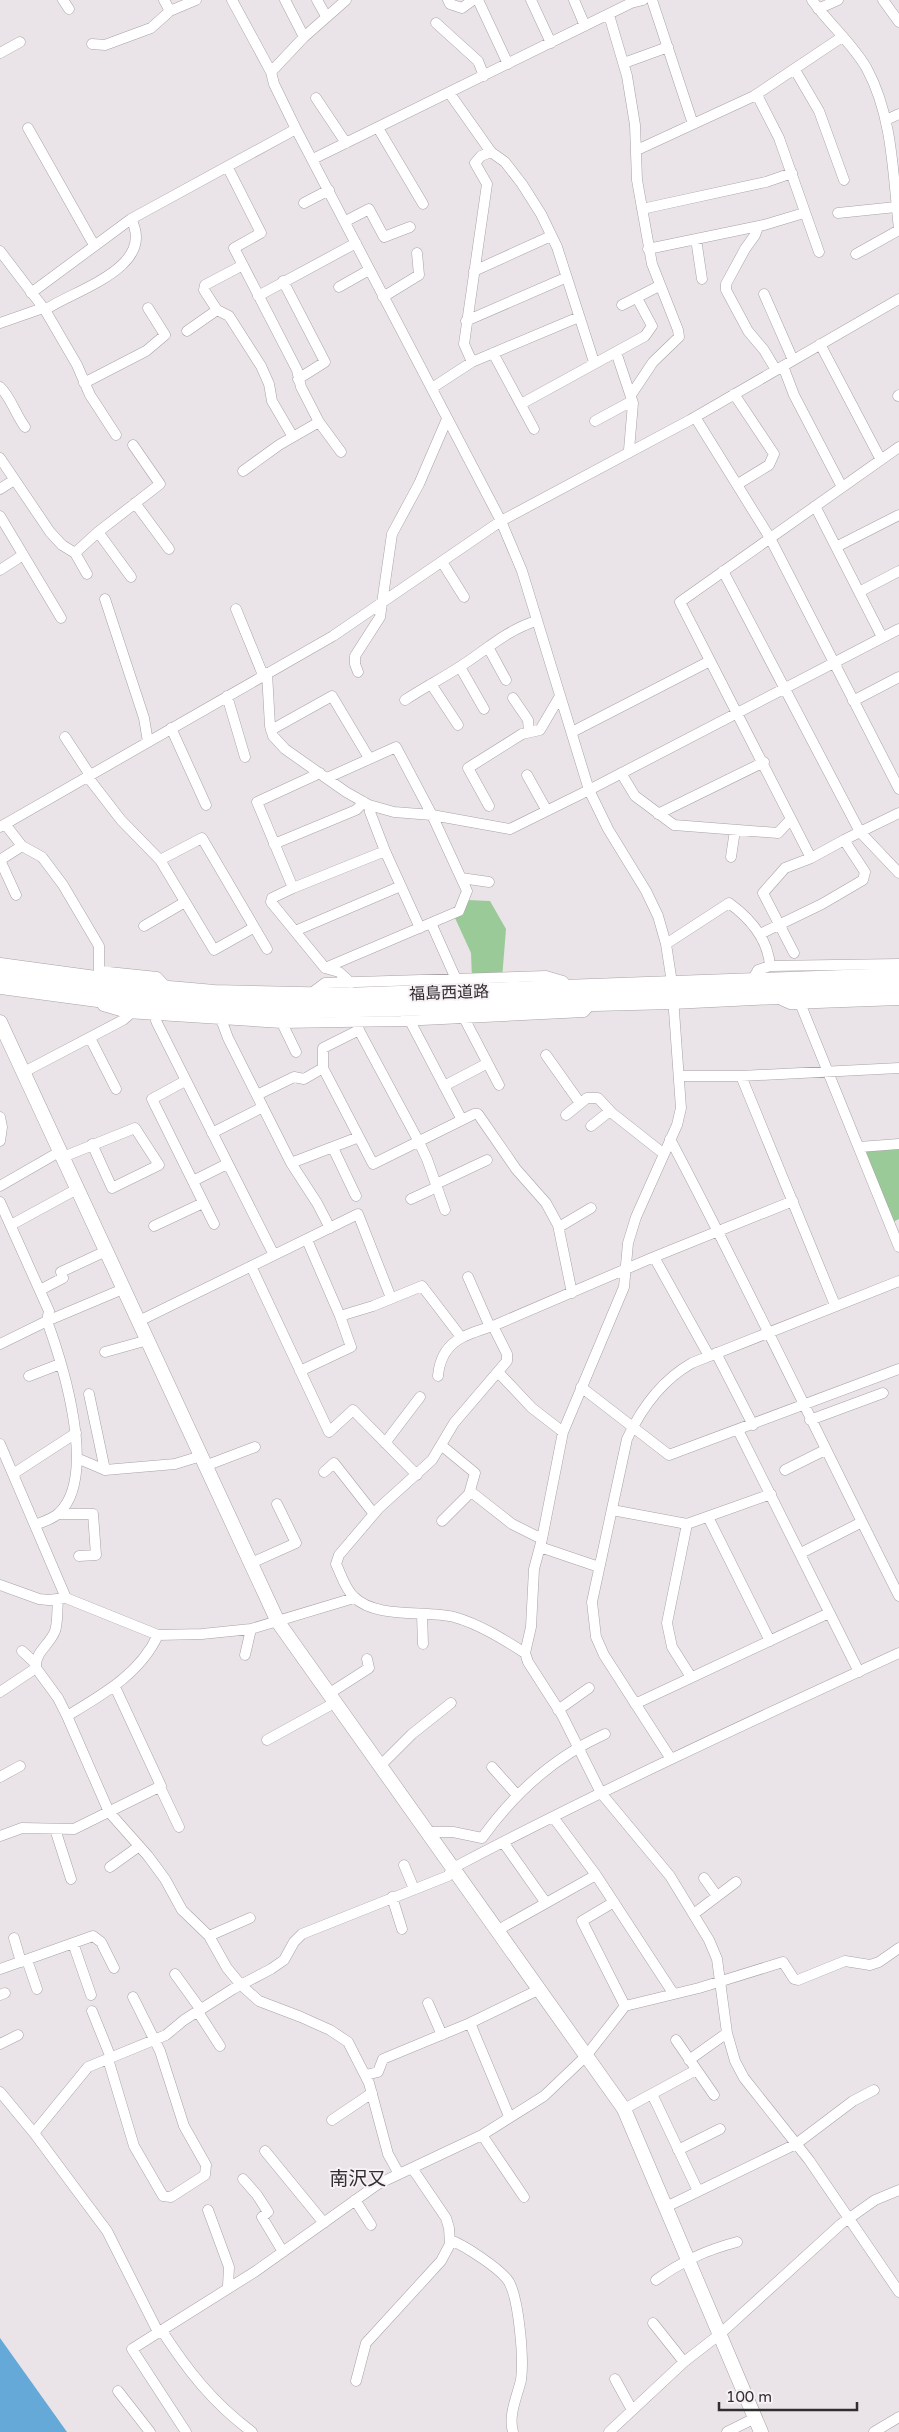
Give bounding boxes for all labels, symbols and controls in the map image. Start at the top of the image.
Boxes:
street label: 福島西道路 [409,982,489,1004]
district label: 南沢又 [329,2168,387,2190]
scale bar [719,2380,856,2412]
text: 100 m [726,2388,772,2406]

